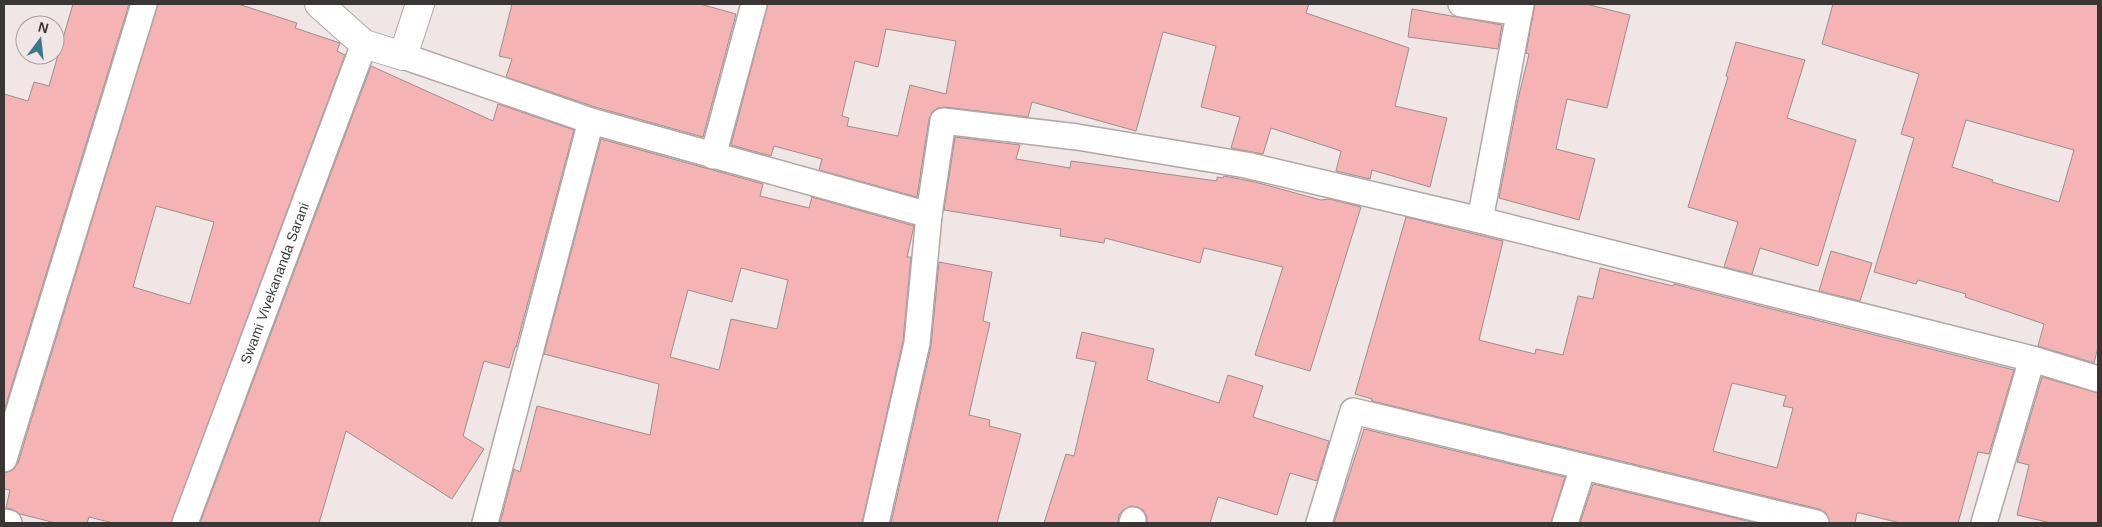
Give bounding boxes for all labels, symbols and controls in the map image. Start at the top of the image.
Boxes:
north arrow [15,15,65,65]
text: N [36,18,50,36]
street label: Swami Vivekananda Sarani [237,200,312,366]

